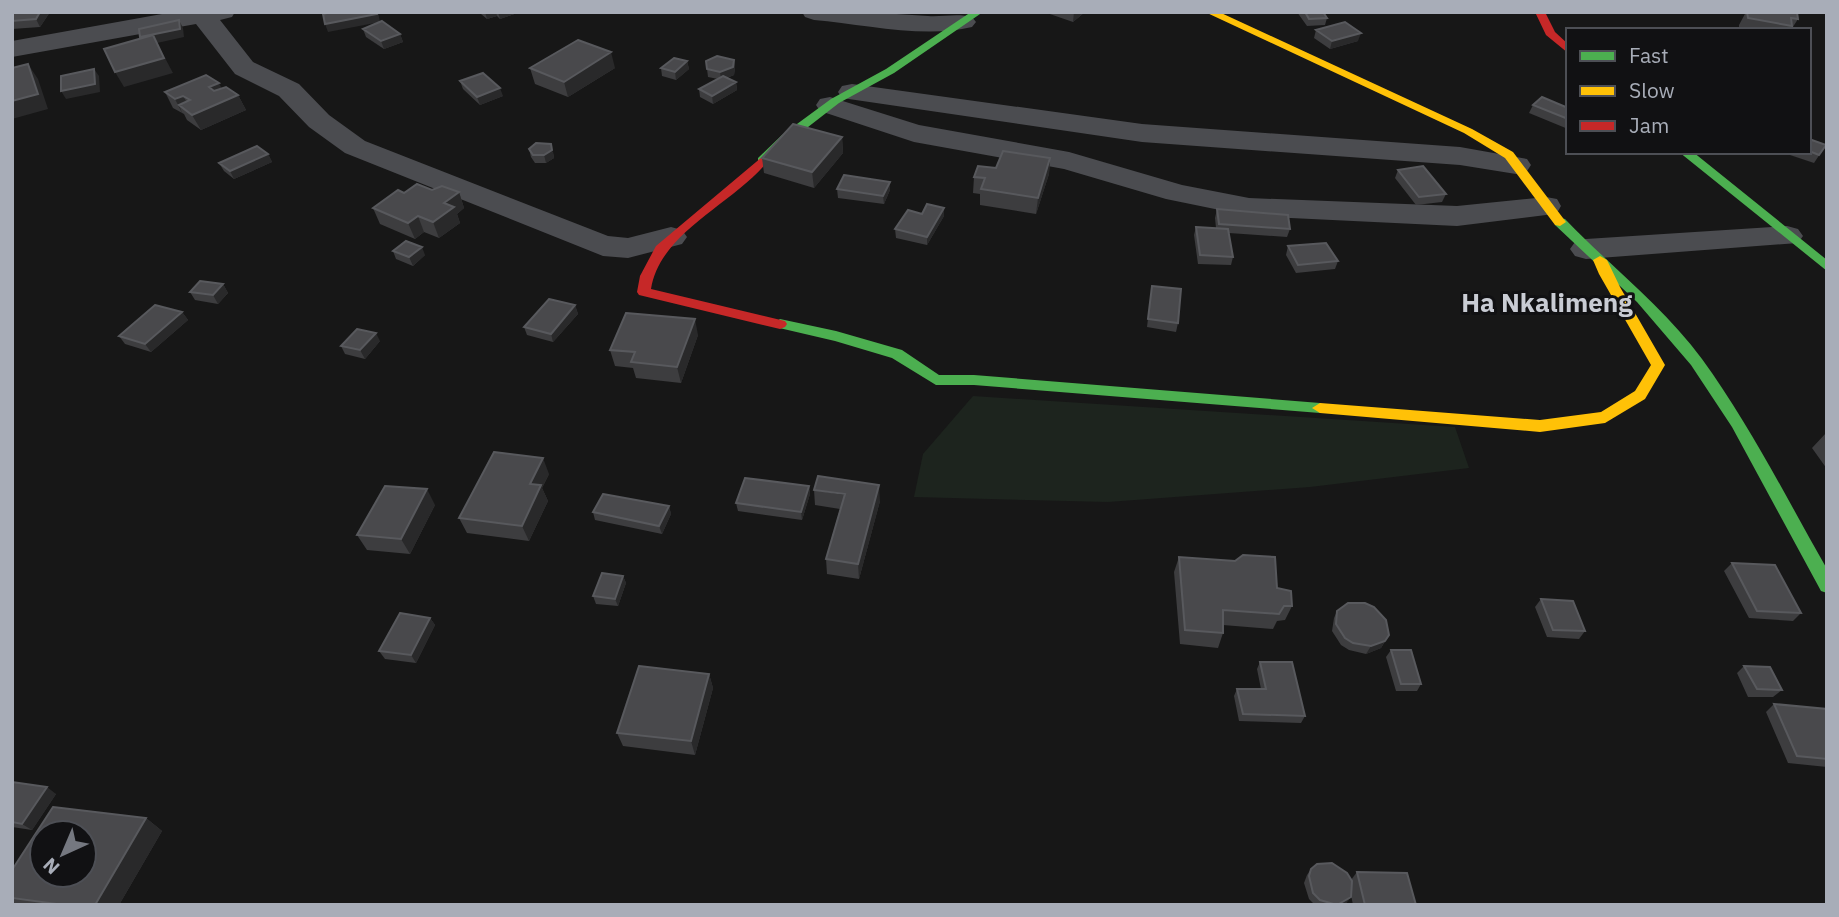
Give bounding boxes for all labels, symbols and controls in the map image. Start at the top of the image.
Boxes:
legend [1566,28,1811,154]
text: Fast [1629,41,1669,69]
text: Slow [1629,76,1675,104]
text: Jam [1629,111,1669,139]
district label: Ha Nkalimeng [1461,285,1633,319]
north arrow [28,819,98,889]
text: N [38,853,64,880]

